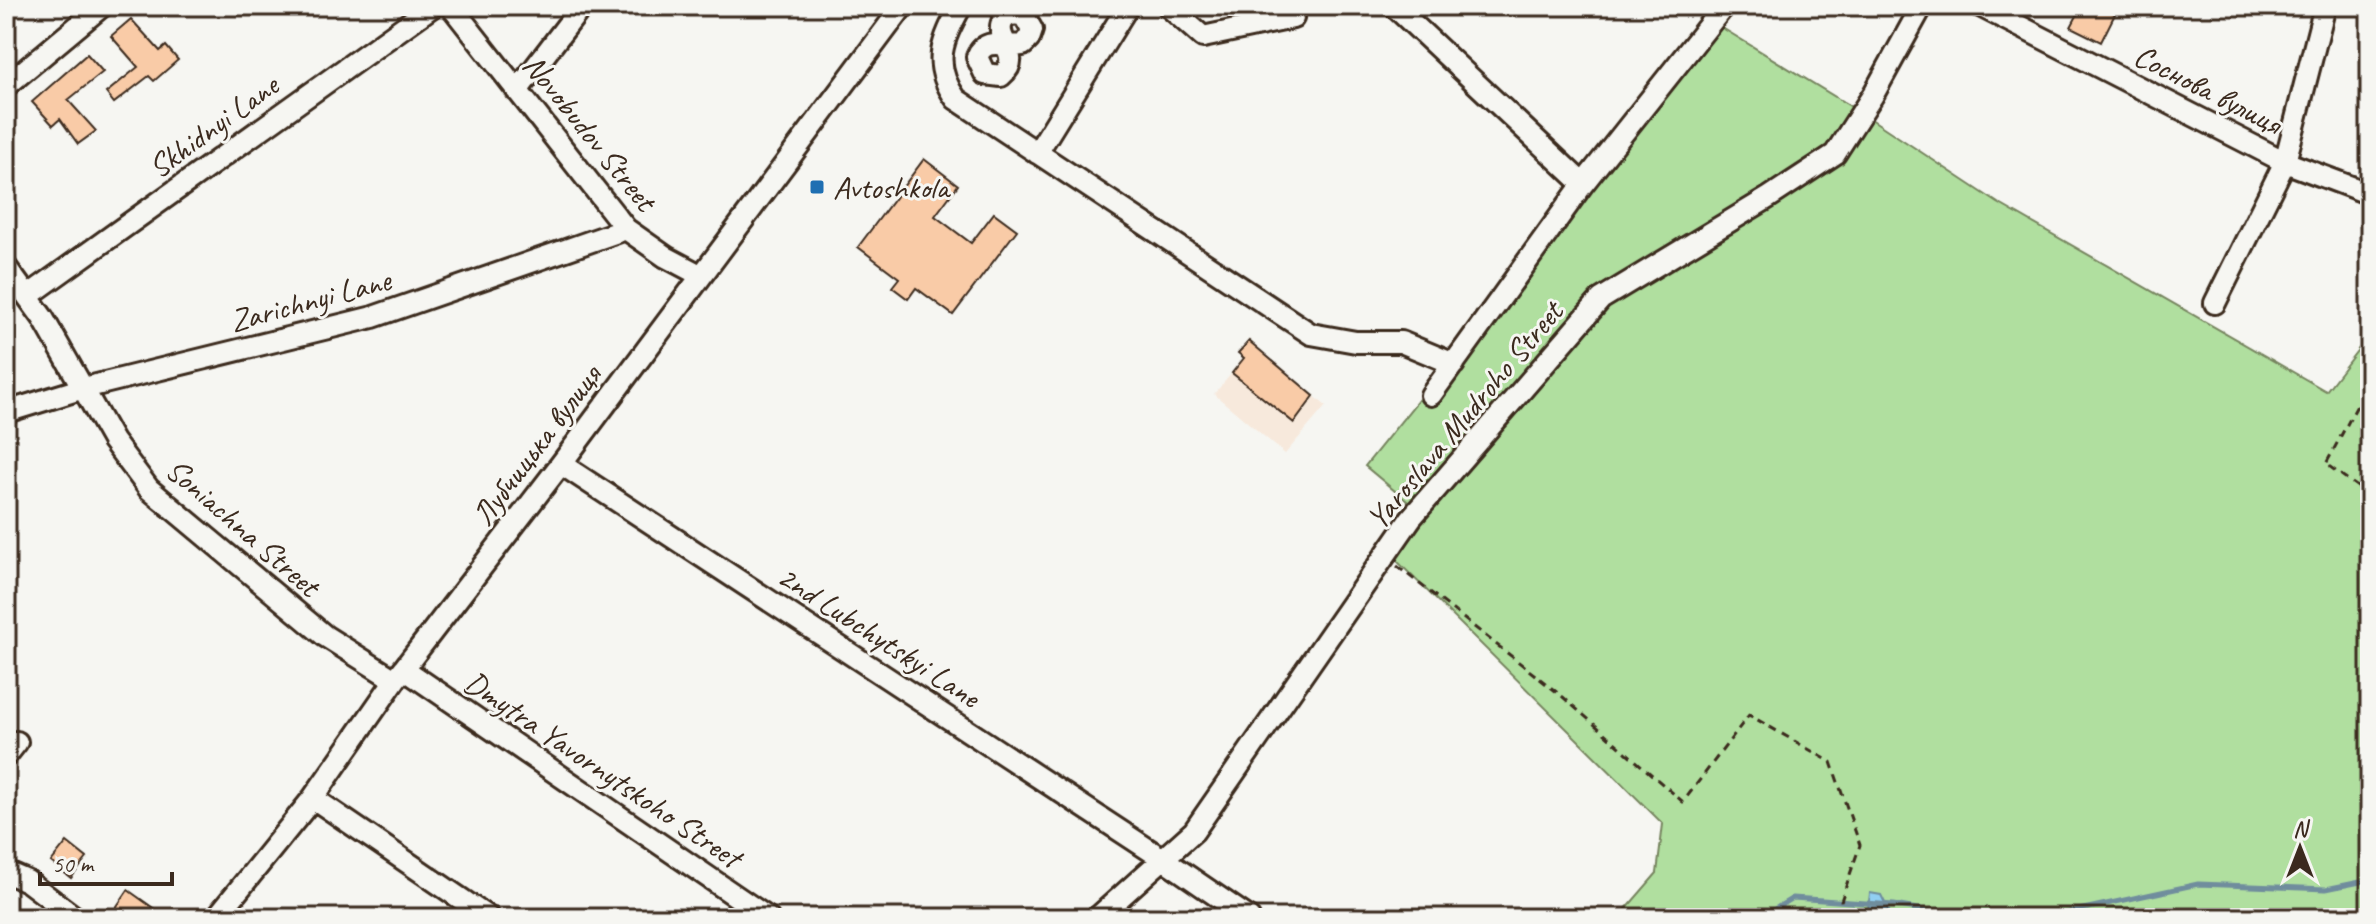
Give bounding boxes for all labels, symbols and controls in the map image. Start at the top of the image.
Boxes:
street label: Соснова вулиця [2127,35,2290,145]
street label: Novobudov Street [514,46,667,222]
street label: Skhidnyi Lane [140,64,289,187]
place label: Avtoshkola [833,167,952,208]
marker: Avtoshkola [808,178,826,196]
street label: Zarichnyi Lane [225,259,398,342]
street label: Yaroslava Mudroho Street [1357,290,1574,538]
street label: Лубчицька вулиця [463,355,611,534]
street label: Soniachna Street [157,449,331,608]
street label: 2nd Lubchytskyi Lane [770,556,990,719]
street label: Dmytra Yavornytskoho Street [457,662,752,880]
north arrow [2260,808,2340,888]
text: N [2293,815,2310,843]
scale bar [40,836,172,886]
text: 50 m [52,849,95,879]

